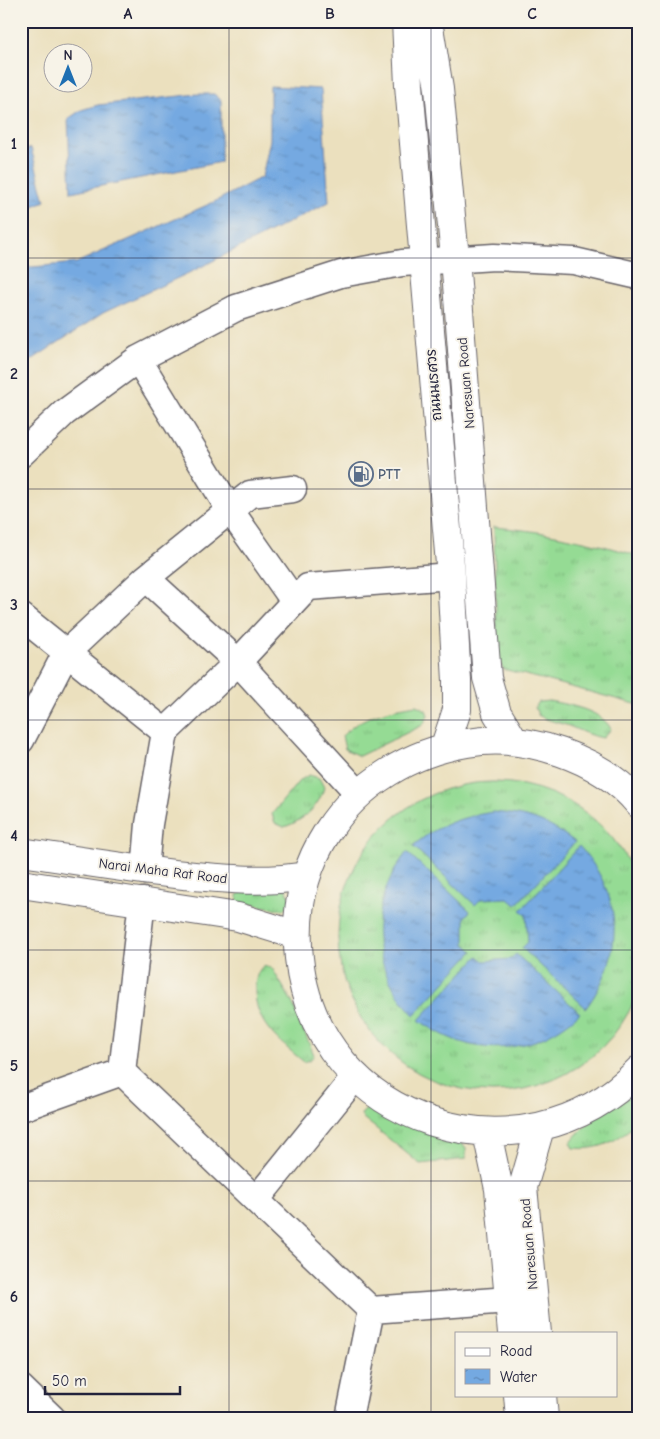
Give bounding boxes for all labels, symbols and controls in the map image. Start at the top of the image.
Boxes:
text: A [124,5,133,23]
text: B [325,5,335,23]
text: C [527,5,537,23]
north arrow [42,42,92,92]
text: N [63,47,73,64]
text: 1 [11,135,17,153]
street label: Naresuan Road [454,337,478,429]
street label: ถนนนเรศวร [422,348,446,422]
text: 2 [10,365,18,383]
fuel station icon: PTT [348,461,374,487]
place label: PTT [378,466,401,483]
text: 3 [10,596,18,614]
text: 4 [10,827,18,845]
street label: Narai Maha Rat Road [98,855,228,887]
text: 5 [10,1057,18,1075]
street label: Naresuan Road [517,1198,541,1290]
text: 6 [10,1288,18,1306]
legend [455,1332,618,1396]
text: Road [500,1342,532,1360]
scale bar [45,1364,180,1396]
text: Water [500,1368,537,1386]
text: 50 m [52,1372,87,1390]

